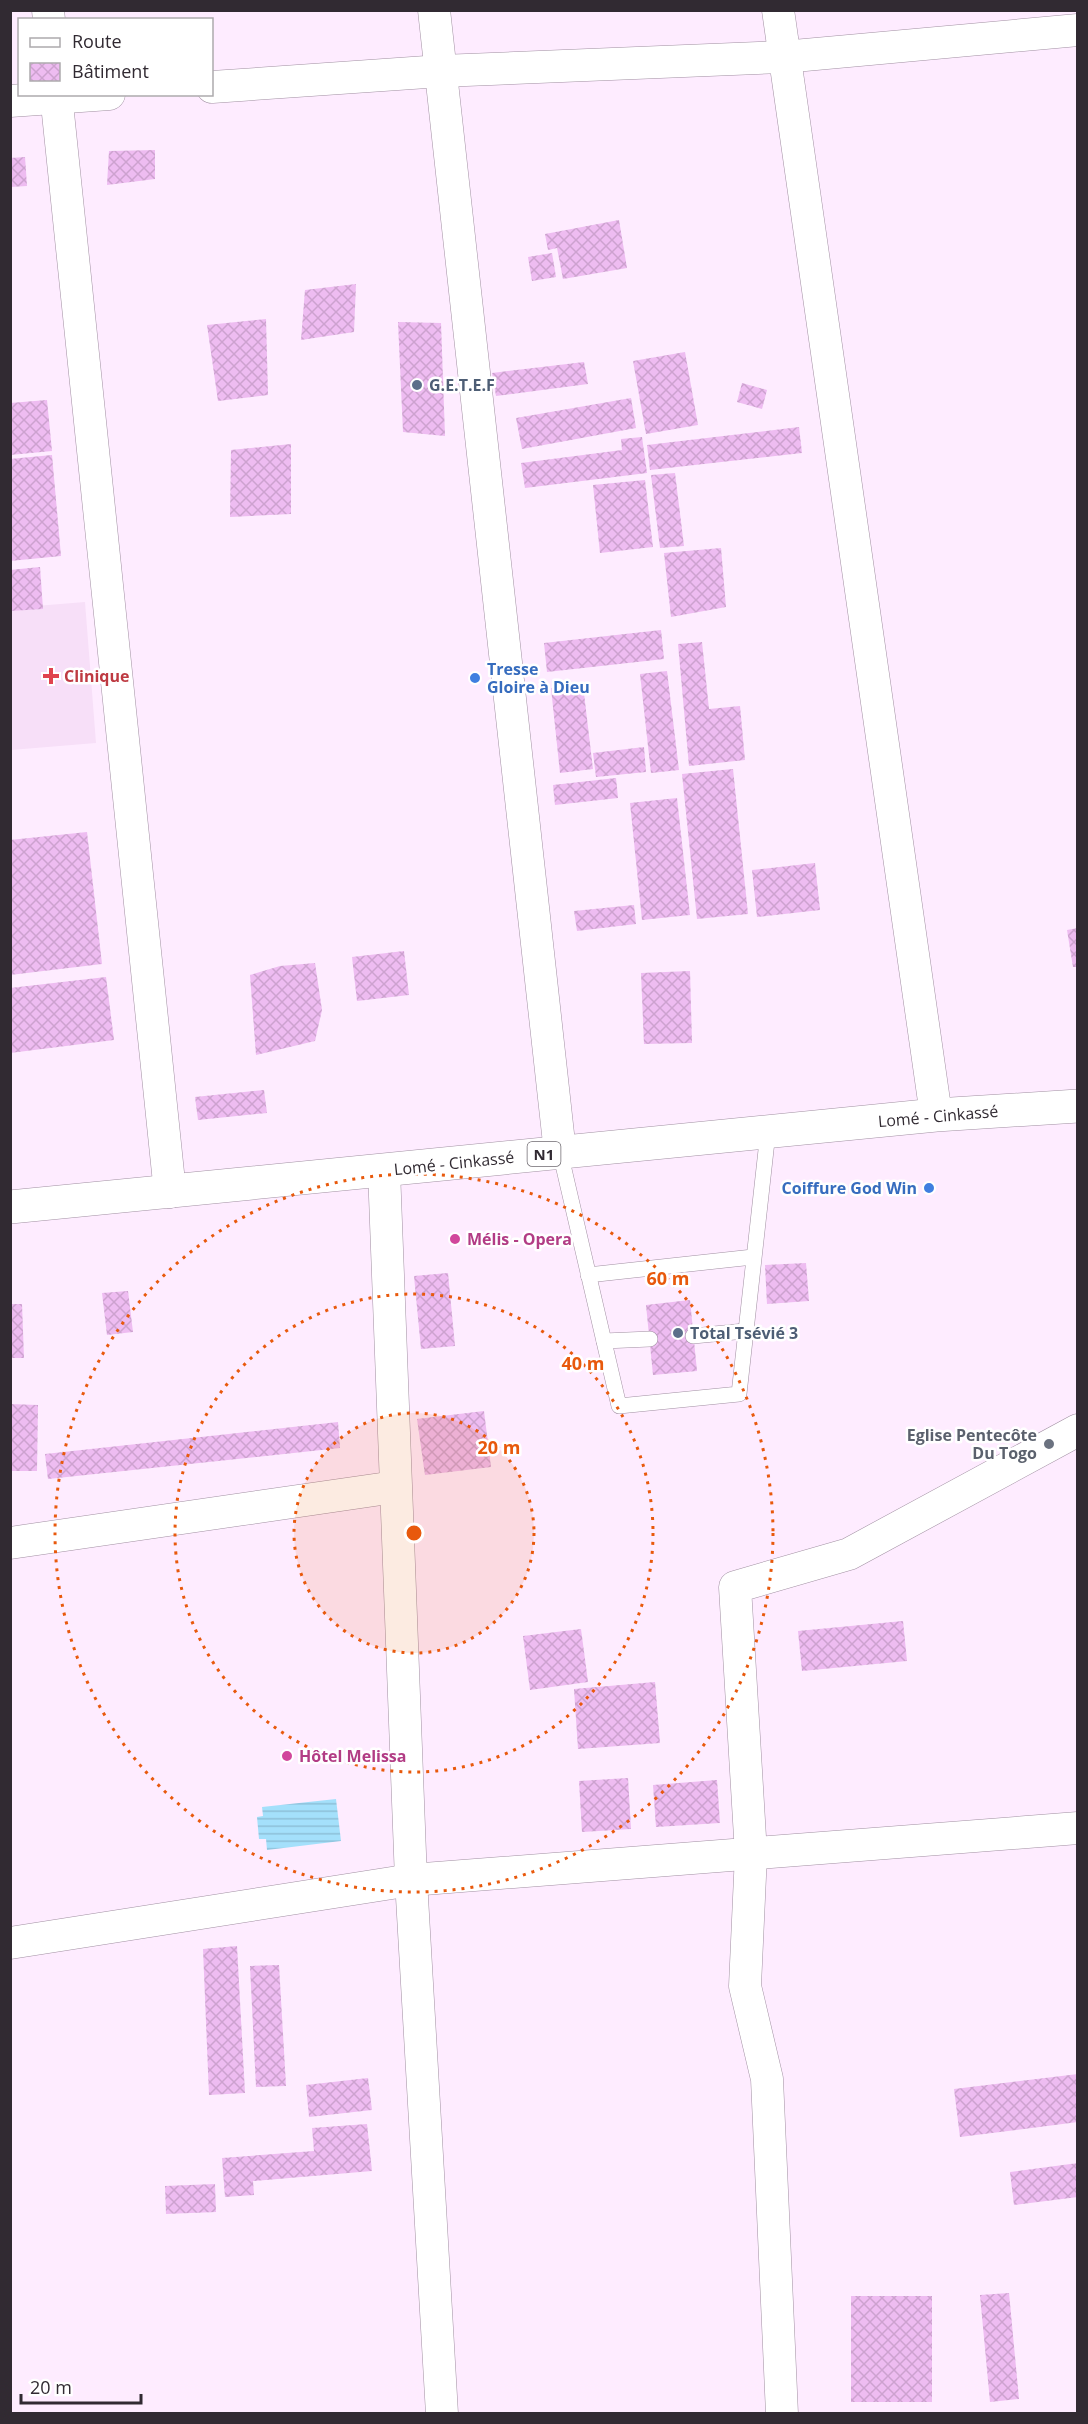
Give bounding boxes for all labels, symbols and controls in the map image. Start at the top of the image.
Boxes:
legend [18,18,213,96]
text: Route [72,29,122,53]
text: Bâtiment [72,59,149,83]
place label: G.E.T.E.F [429,374,495,396]
marker: G.E.T.E.F [410,378,424,392]
place label: Tresse Gloire à Dieu [487,658,590,698]
place label: Clinique [64,665,129,687]
marker: Clinique [42,667,60,685]
marker: Tresse Gloire à Dieu [468,671,482,685]
street label: Lomé - Cinkassé [877,1100,999,1132]
road number: N1 [528,1142,560,1166]
street label: Lomé - Cinkassé [393,1146,515,1180]
place label: Coiffure God Win [782,1177,917,1199]
marker: Coiffure God Win [922,1181,936,1195]
place label: Mélis - Opera [467,1228,572,1250]
marker: Mélis - Opera [448,1232,462,1246]
text: 60 m [647,1266,689,1290]
place label: Total Tsévié 3 [690,1322,798,1344]
marker: Total Tsévié 3 [671,1326,685,1340]
text: 40 m [562,1351,604,1375]
place label: Eglise Pentecôte Du Togo [907,1424,1037,1464]
text: 20 m [478,1435,520,1459]
marker: Eglise Pentecôte Du Togo [1042,1437,1056,1451]
centre of rings [404,1523,424,1543]
place label: Hôtel Melissa [299,1745,406,1767]
marker: Hôtel Melissa [280,1749,294,1763]
scale bar [21,2367,141,2405]
text: 20 m [30,2375,72,2399]

